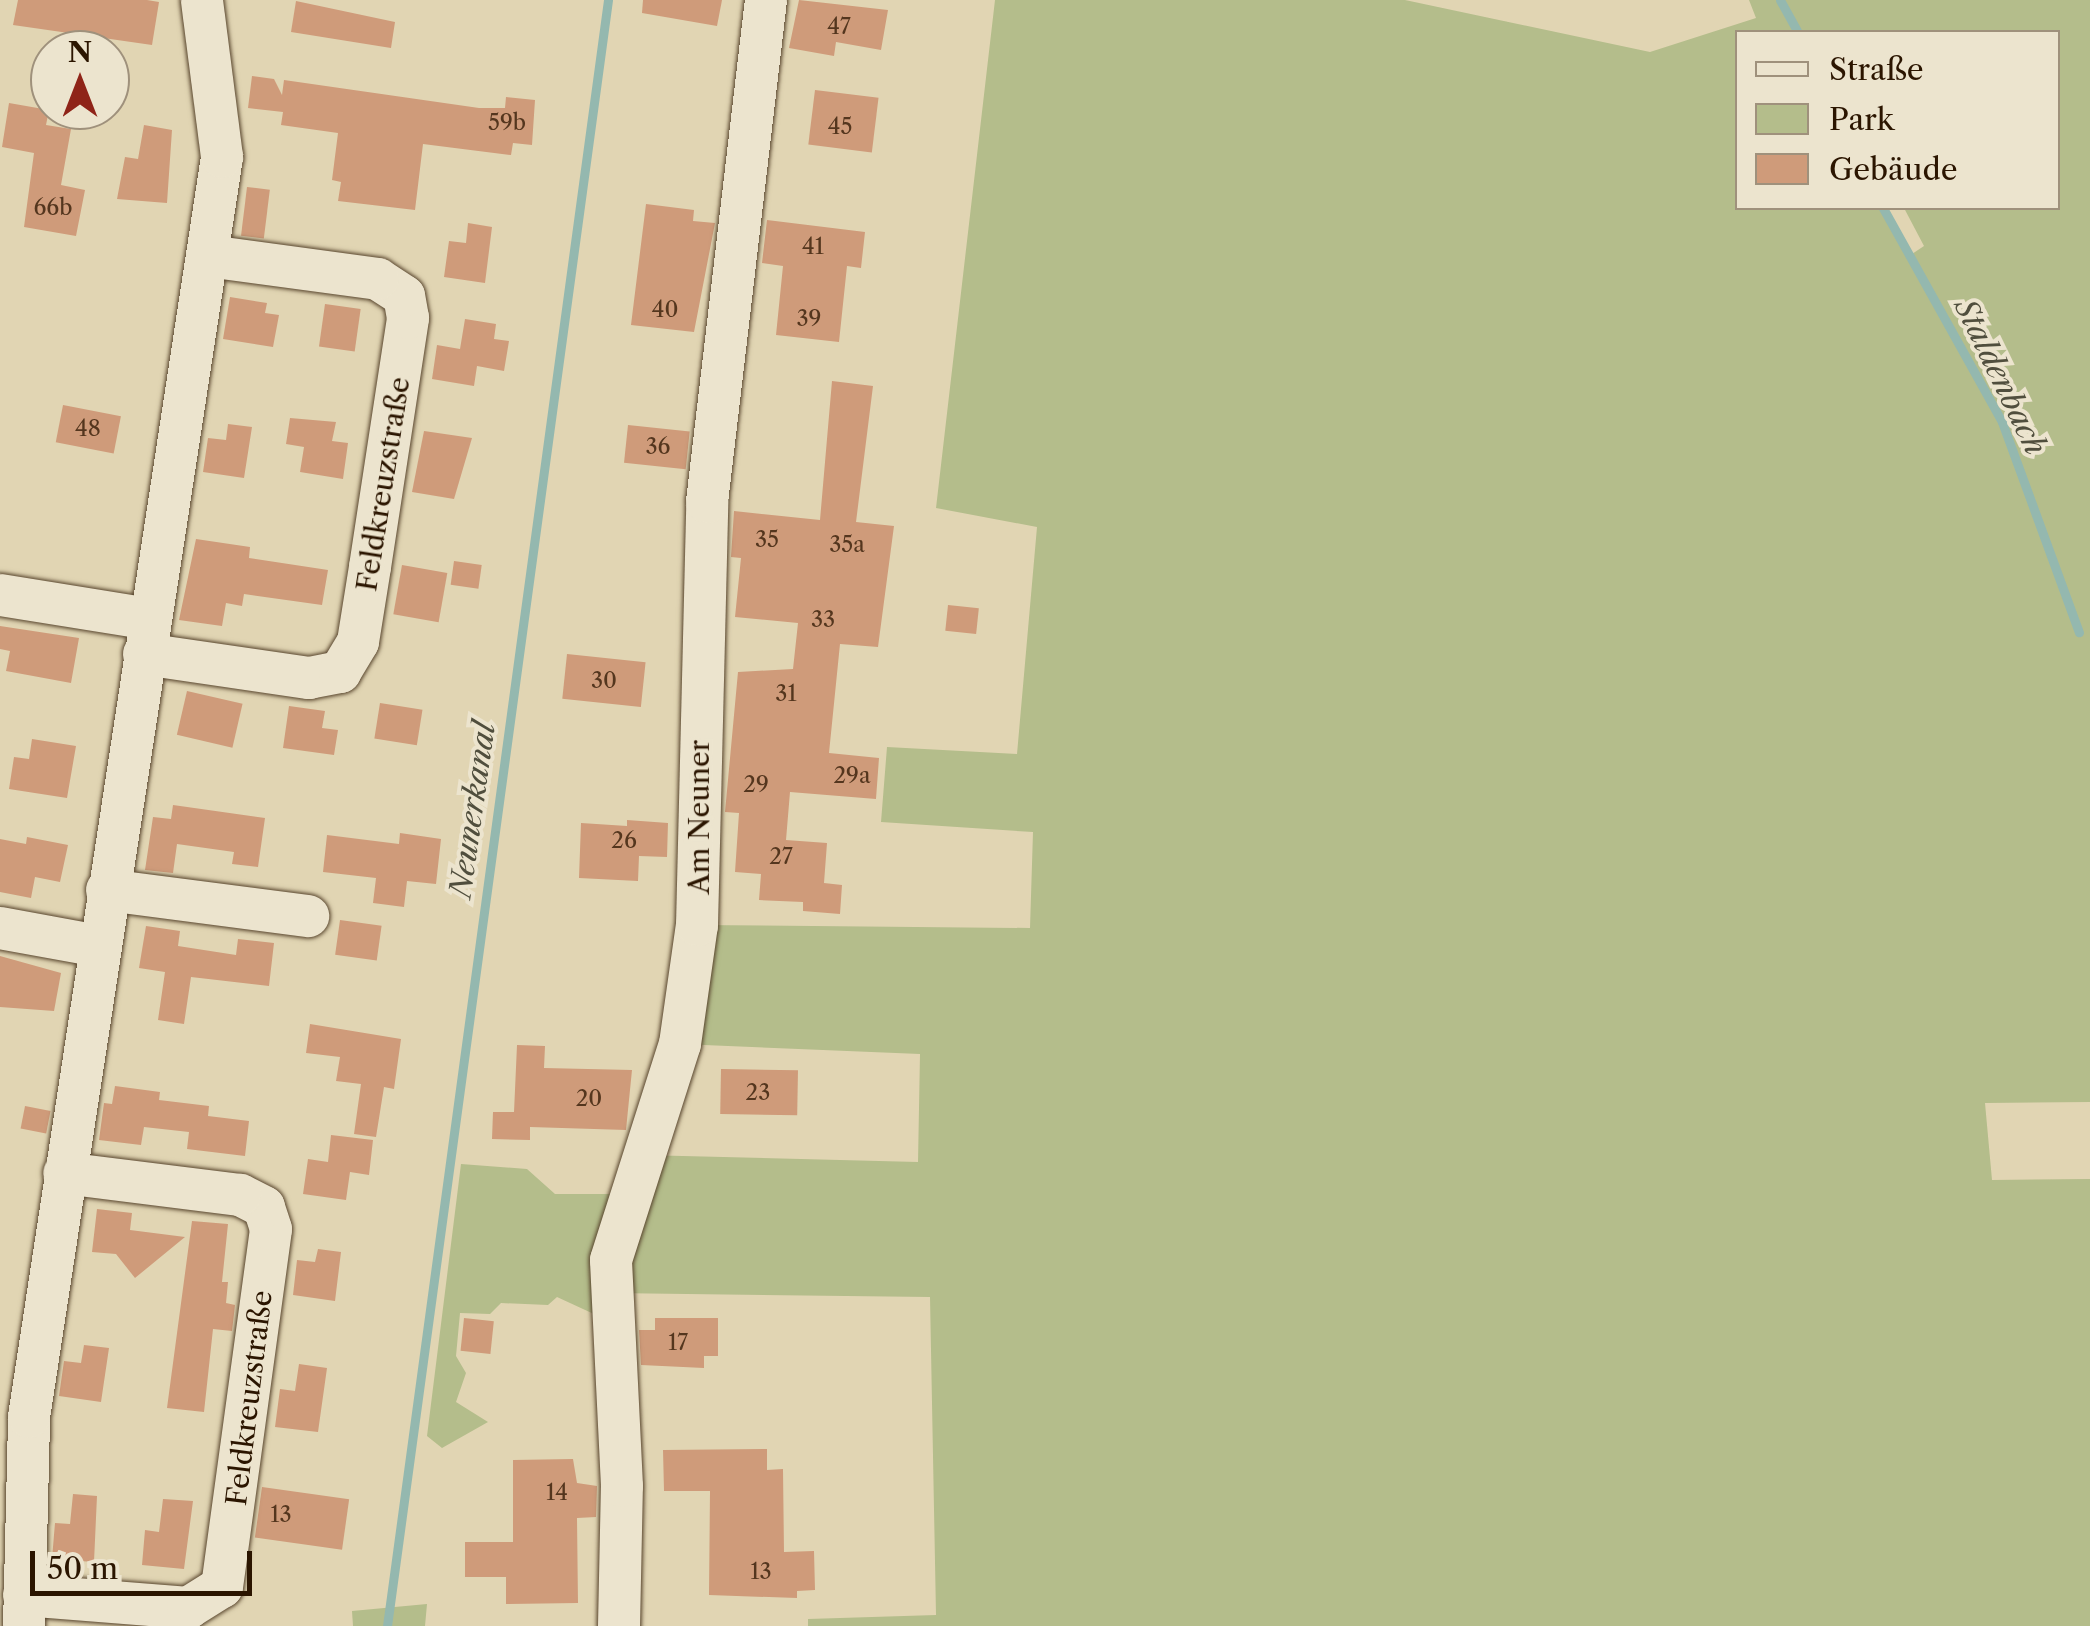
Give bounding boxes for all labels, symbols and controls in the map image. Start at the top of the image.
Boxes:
house number: 47 [827,14,851,40]
north arrow [30,30,130,130]
legend [1735,30,2060,210]
text: N [68,35,92,69]
text: Straße [1829,51,1924,88]
text: Park [1829,101,1894,138]
house number: 59b [488,110,526,136]
house number: 45 [828,114,852,140]
text: Gebäude [1829,151,1957,188]
house number: 66b [33,195,73,221]
house number: 41 [802,234,824,260]
water label: Staldenbach [1947,293,2053,461]
house number: 40 [652,297,678,323]
house number: 39 [796,306,822,332]
street label: Feldkreuzstraße [349,374,417,594]
house number: 48 [75,416,101,442]
house number: 36 [646,434,670,460]
house number: 35 [755,527,779,553]
house number: 35a [829,532,865,558]
house number: 33 [811,607,835,633]
house number: 30 [591,668,617,694]
house number: 31 [775,681,797,707]
water label: Neunerkanal [443,720,503,900]
street label: Am Neuner [682,740,716,894]
house number: 29a [833,763,871,789]
house number: 29 [743,772,769,798]
house number: 26 [611,828,637,854]
house number: 27 [769,844,793,870]
house number: 23 [746,1080,770,1106]
house number: 20 [576,1086,602,1112]
street label: Feldkreuzstraße [219,1288,279,1508]
house number: 17 [668,1330,688,1356]
house number: 14 [546,1480,568,1506]
house number: 13 [270,1502,292,1528]
scale bar [35,1531,258,1593]
text: 50 m [47,1550,118,1587]
house number: 13 [750,1559,772,1585]

